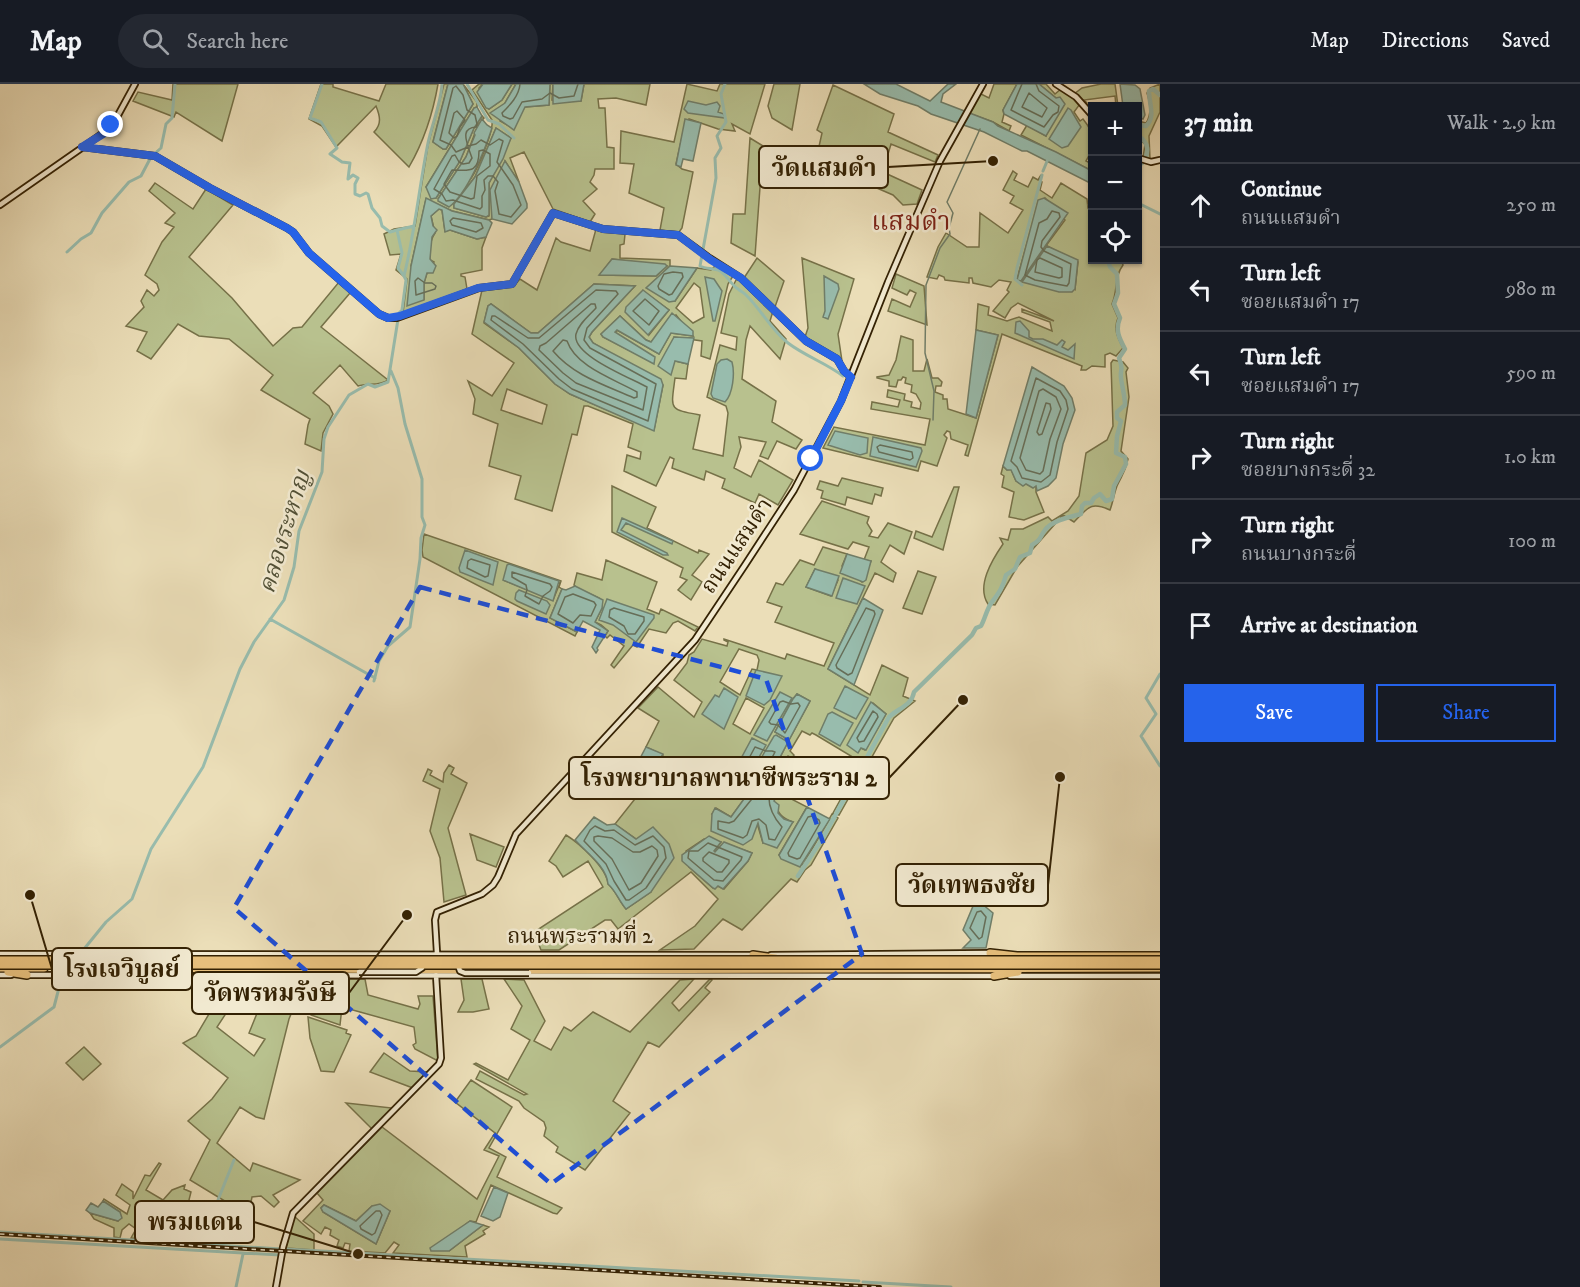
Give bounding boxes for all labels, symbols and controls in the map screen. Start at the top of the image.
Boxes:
search box [118,14,538,68]
text: Map [30,24,82,59]
icon: search [139,25,172,58]
text: Search here [187,28,288,55]
text: Map [1310,28,1349,54]
text: Directions [1382,28,1469,54]
text: Saved [1502,28,1550,54]
map controls [1088,102,1142,264]
button: + [1088,102,1142,156]
text: 37 min [1184,107,1253,140]
route end [97,111,123,137]
text: Walk · 2.9 km [1447,111,1556,136]
callout: วัดแสมดำ [759,146,888,188]
text: วัดแสมดำ [772,154,877,184]
button: − [1088,156,1142,210]
text: Continue [1241,176,1322,203]
icon: ahead [1184,189,1217,222]
text: 250 m [1506,193,1556,218]
district label: แสมดำ [871,206,951,239]
text: ถนนแสมดำ [1241,206,1341,231]
button: locate [1088,210,1142,264]
text: Turn left [1241,260,1321,287]
icon: left [1184,273,1217,306]
text: 980 m [1506,277,1556,302]
text: ซอยแสมดำ 17 [1241,290,1360,315]
text: Turn left [1241,344,1321,371]
icon: left [1184,357,1217,390]
text: 590 m [1506,361,1556,386]
text: ซอยแสมดำ 17 [1241,374,1360,399]
text: Turn right [1241,428,1334,455]
icon: right [1184,441,1217,474]
route start [797,445,823,471]
text: 1.0 km [1504,445,1556,470]
text: ซอยบางกระดี่ 32 [1241,458,1375,483]
water label: คลองระหาญ [252,465,318,597]
street label: ถนนแสมดำ [695,493,779,599]
text: Turn right [1241,512,1334,539]
icon: right [1184,525,1217,558]
text: 100 m [1508,529,1556,554]
text: ถนนบางกระดี่ [1241,542,1356,567]
icon: arrive [1184,609,1217,642]
text: Arrive at destination [1241,612,1418,639]
button: Save [1184,684,1364,742]
button: Share [1376,684,1556,742]
callout: โรงพยาบาลพานาซีพระราม 2 [569,757,889,799]
text: โรงพยาบาลพานาซีพระราม 2 [580,761,878,794]
callout: วัดเทพธงชัย [896,864,1048,906]
text: วัดเทพธงชัย [908,871,1036,901]
street label: ถนนพระรามที่ 2 [507,919,653,950]
callout: โรงเจวิบูลย์ [52,948,192,990]
text: โรงเจวิบูลย์ [63,952,181,985]
callout: วัดพรหมรังษี [192,972,349,1014]
text: วัดพรหมรังษี [204,979,337,1009]
callout: พรมแดน [135,1201,254,1243]
text: พรมแดน [148,1208,242,1238]

